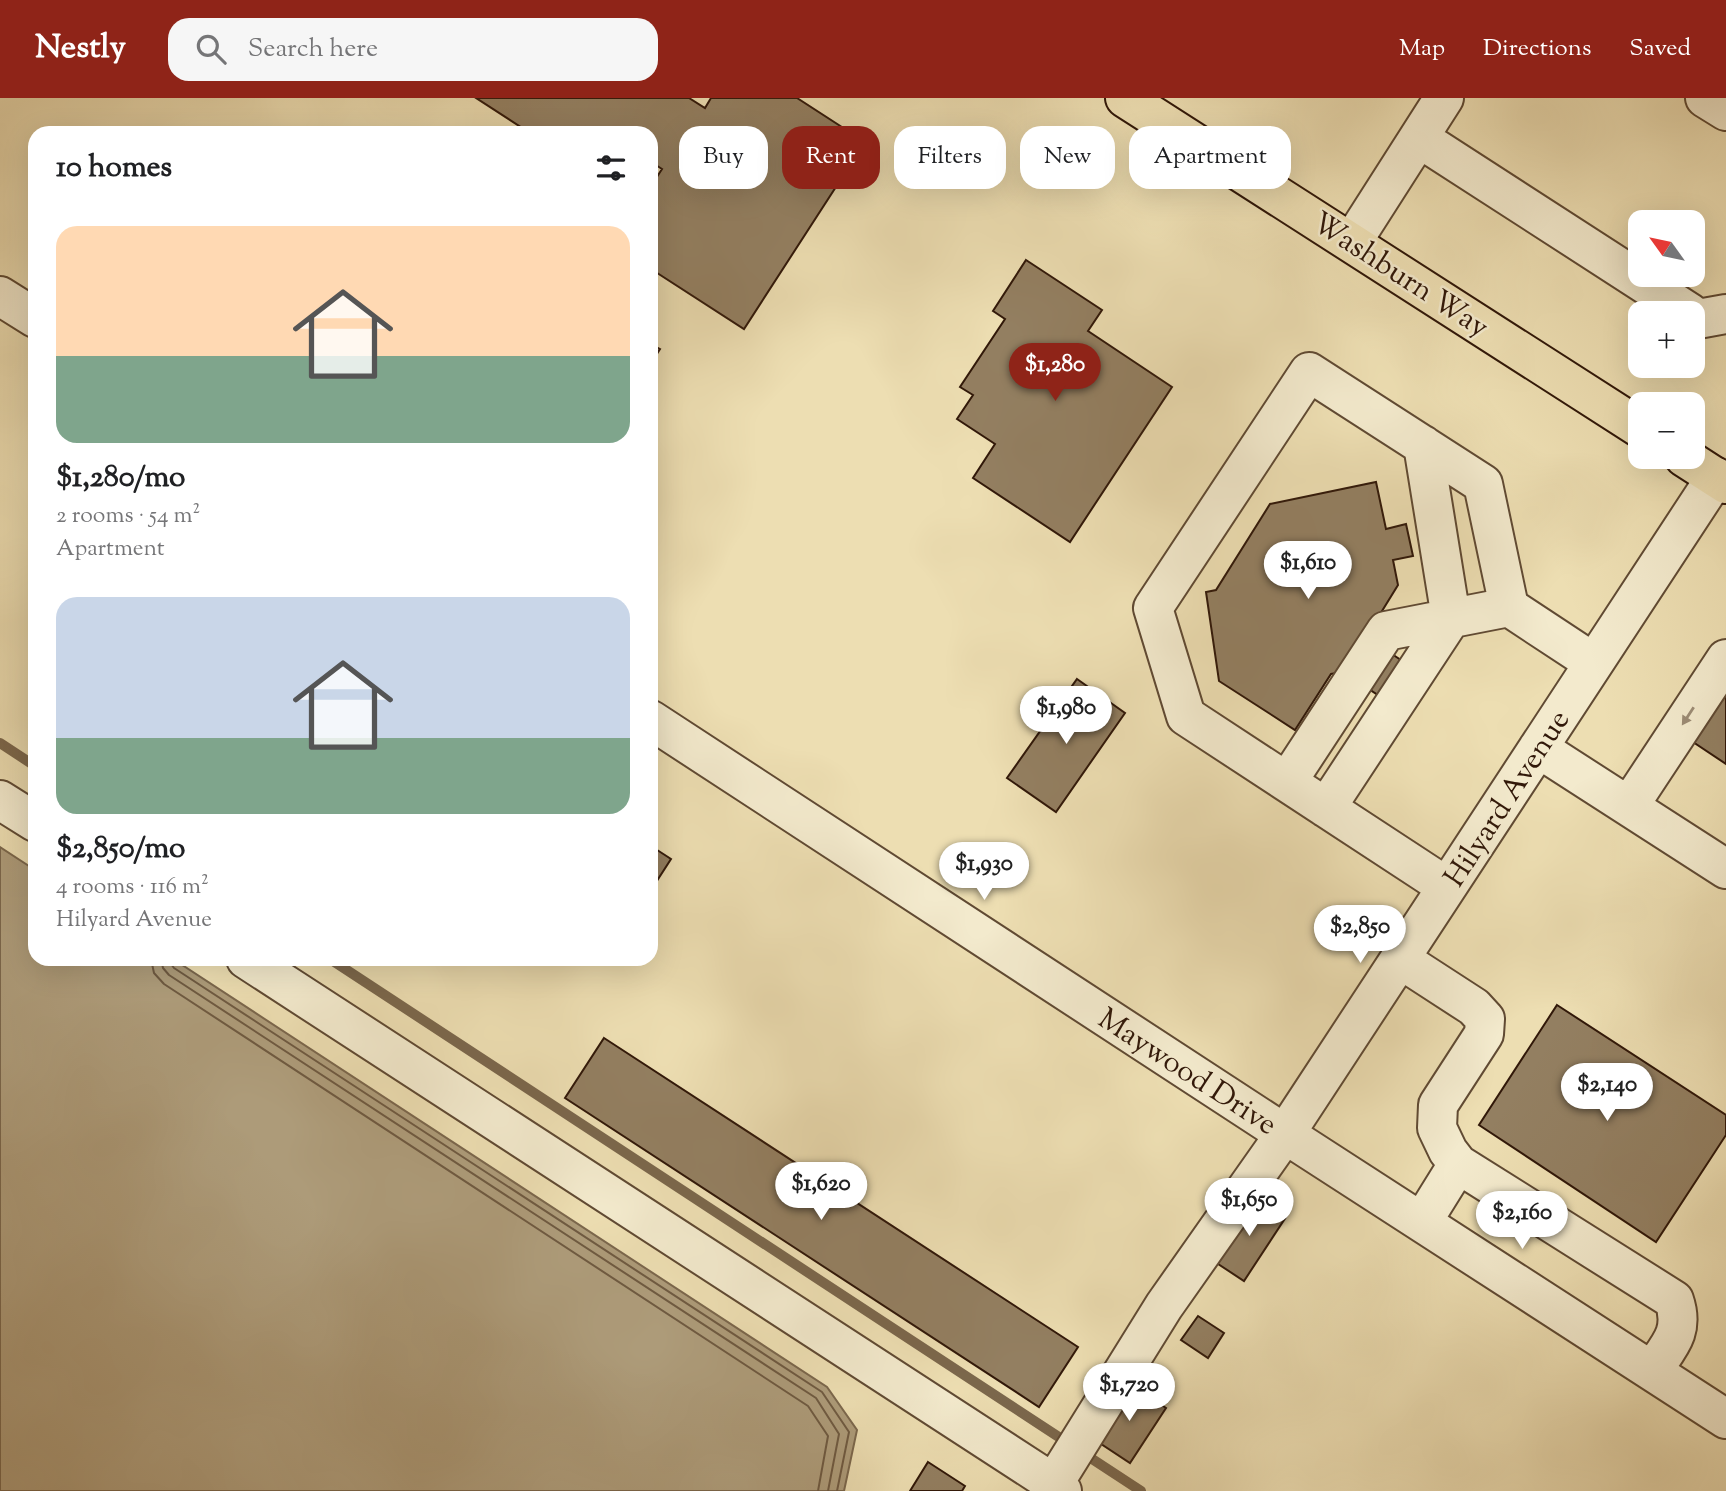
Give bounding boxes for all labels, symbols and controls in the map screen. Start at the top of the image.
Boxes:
search box [168,18,658,81]
text: Nestly [35,25,126,73]
icon: search [192,30,230,68]
text: Search here [248,31,378,68]
text: Map [1399,32,1445,66]
text: Directions [1483,32,1591,66]
text: Saved [1629,32,1691,66]
chip: Buy [679,126,768,189]
chip: Rent [782,126,880,189]
chip: Filters [894,126,1006,189]
chip: New [1020,126,1115,189]
chip: Apartment [1129,126,1291,189]
text: 10 homes [56,147,172,190]
icon: filters [592,149,630,187]
street label: Washburn Way [1303,203,1497,350]
north arrow [1628,210,1704,287]
map controls [1628,210,1705,469]
icon: home [280,271,406,397]
button: + [1628,301,1705,378]
pin: $1,280 [998,344,1112,403]
text: $1,280 [1025,349,1085,382]
button: − [1628,392,1705,469]
text: $1,280/mo [56,457,185,500]
text: 2 rooms · 54 m² [56,500,200,533]
text: Apartment [56,533,165,566]
pin: $1,610 [1251,542,1365,601]
text: $1,610 [1280,547,1336,580]
icon: home [280,642,406,768]
pin: $1,980 [1009,686,1123,746]
text: $1,980 [1036,692,1096,725]
street label: Hilyard Avenue [1435,702,1582,896]
one-way arrow [1682,707,1695,726]
text: $2,850/mo [56,828,185,871]
pin: $1,930 [927,842,1041,902]
text: $1,930 [955,848,1013,881]
text: 4 rooms · 116 m² [56,871,209,904]
text: Hilyard Avenue [56,904,212,937]
pin: $2,850 [1303,906,1417,965]
text: $2,850 [1330,911,1390,944]
street label: Maywood Drive [1089,999,1285,1147]
pin: $2,140 [1550,1063,1664,1123]
text: $2,140 [1577,1069,1637,1102]
pin: $1,620 [764,1162,878,1222]
text: $1,620 [791,1168,851,1201]
pin: $1,650 [1192,1178,1306,1238]
text: $1,650 [1221,1184,1277,1217]
pin: $2,160 [1465,1192,1579,1251]
text: $2,160 [1492,1197,1552,1230]
pin: $1,720 [1072,1364,1186,1423]
text: $1,720 [1099,1369,1159,1402]

